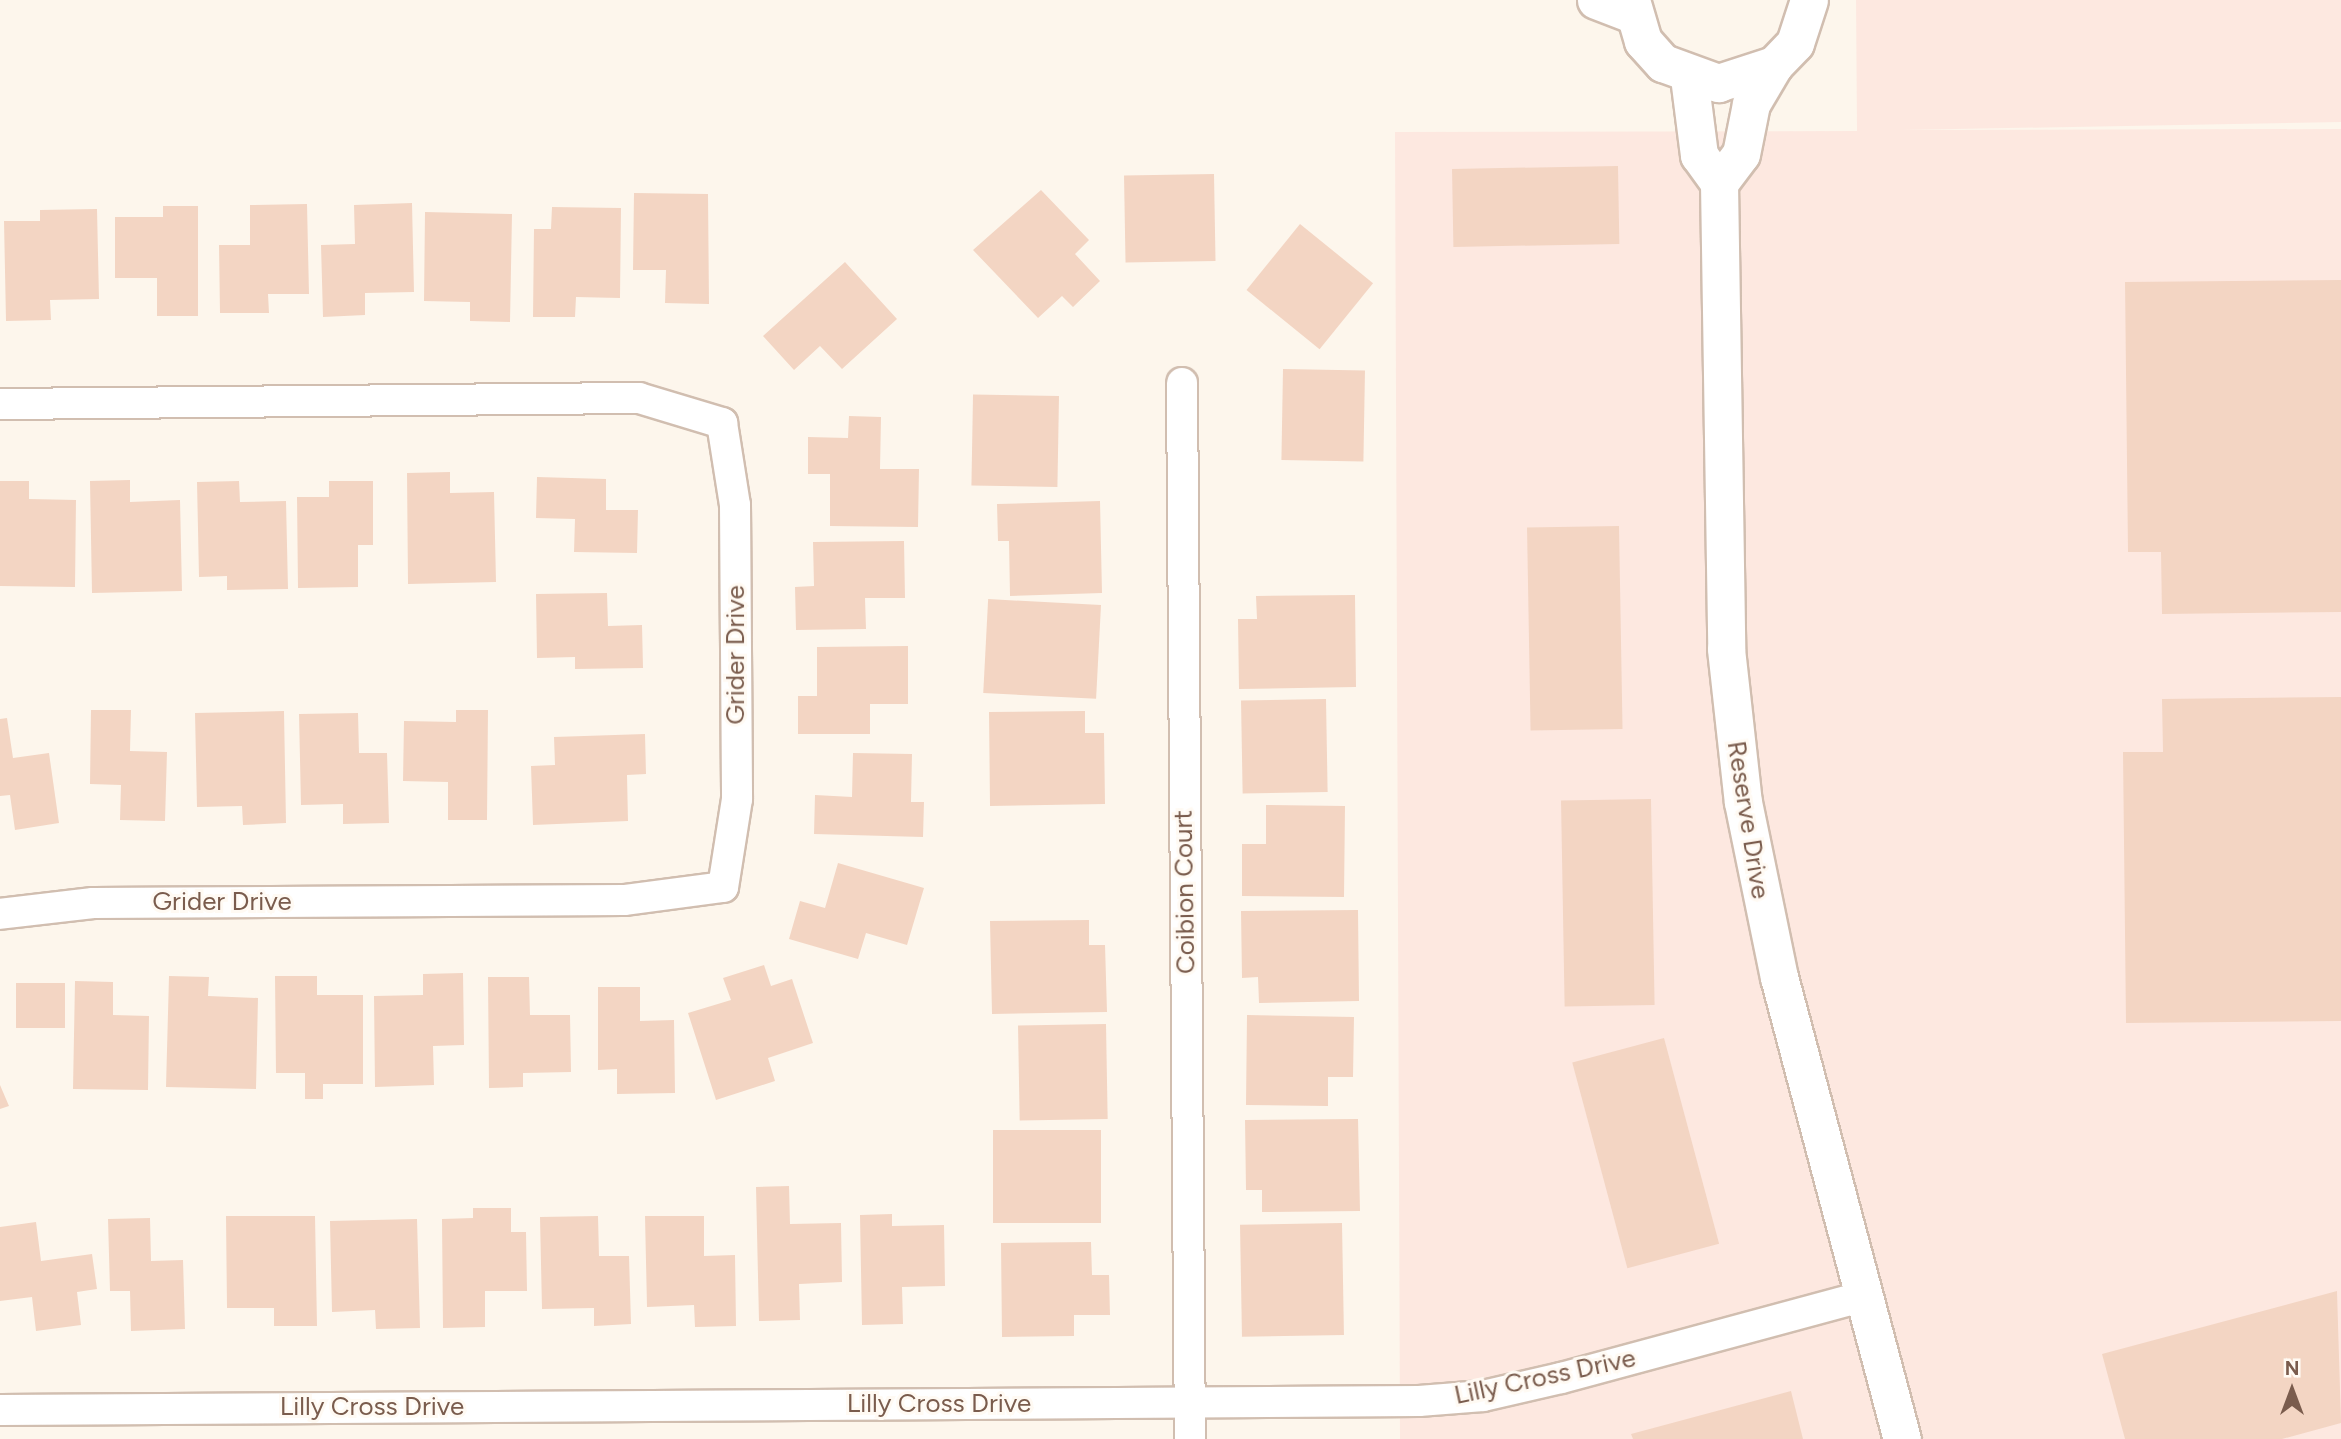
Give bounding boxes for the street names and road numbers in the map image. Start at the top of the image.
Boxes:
street label: Grider Drive [720,585,752,725]
street label: Reserve Drive [1720,739,1776,901]
street label: Coibion Court [1168,810,1202,974]
street label: Grider Drive [152,886,292,918]
street label: Lilly Cross Drive [1452,1343,1638,1411]
street label: Lilly Cross Drive [847,1388,1031,1420]
street label: Lilly Cross Drive [280,1391,464,1423]

